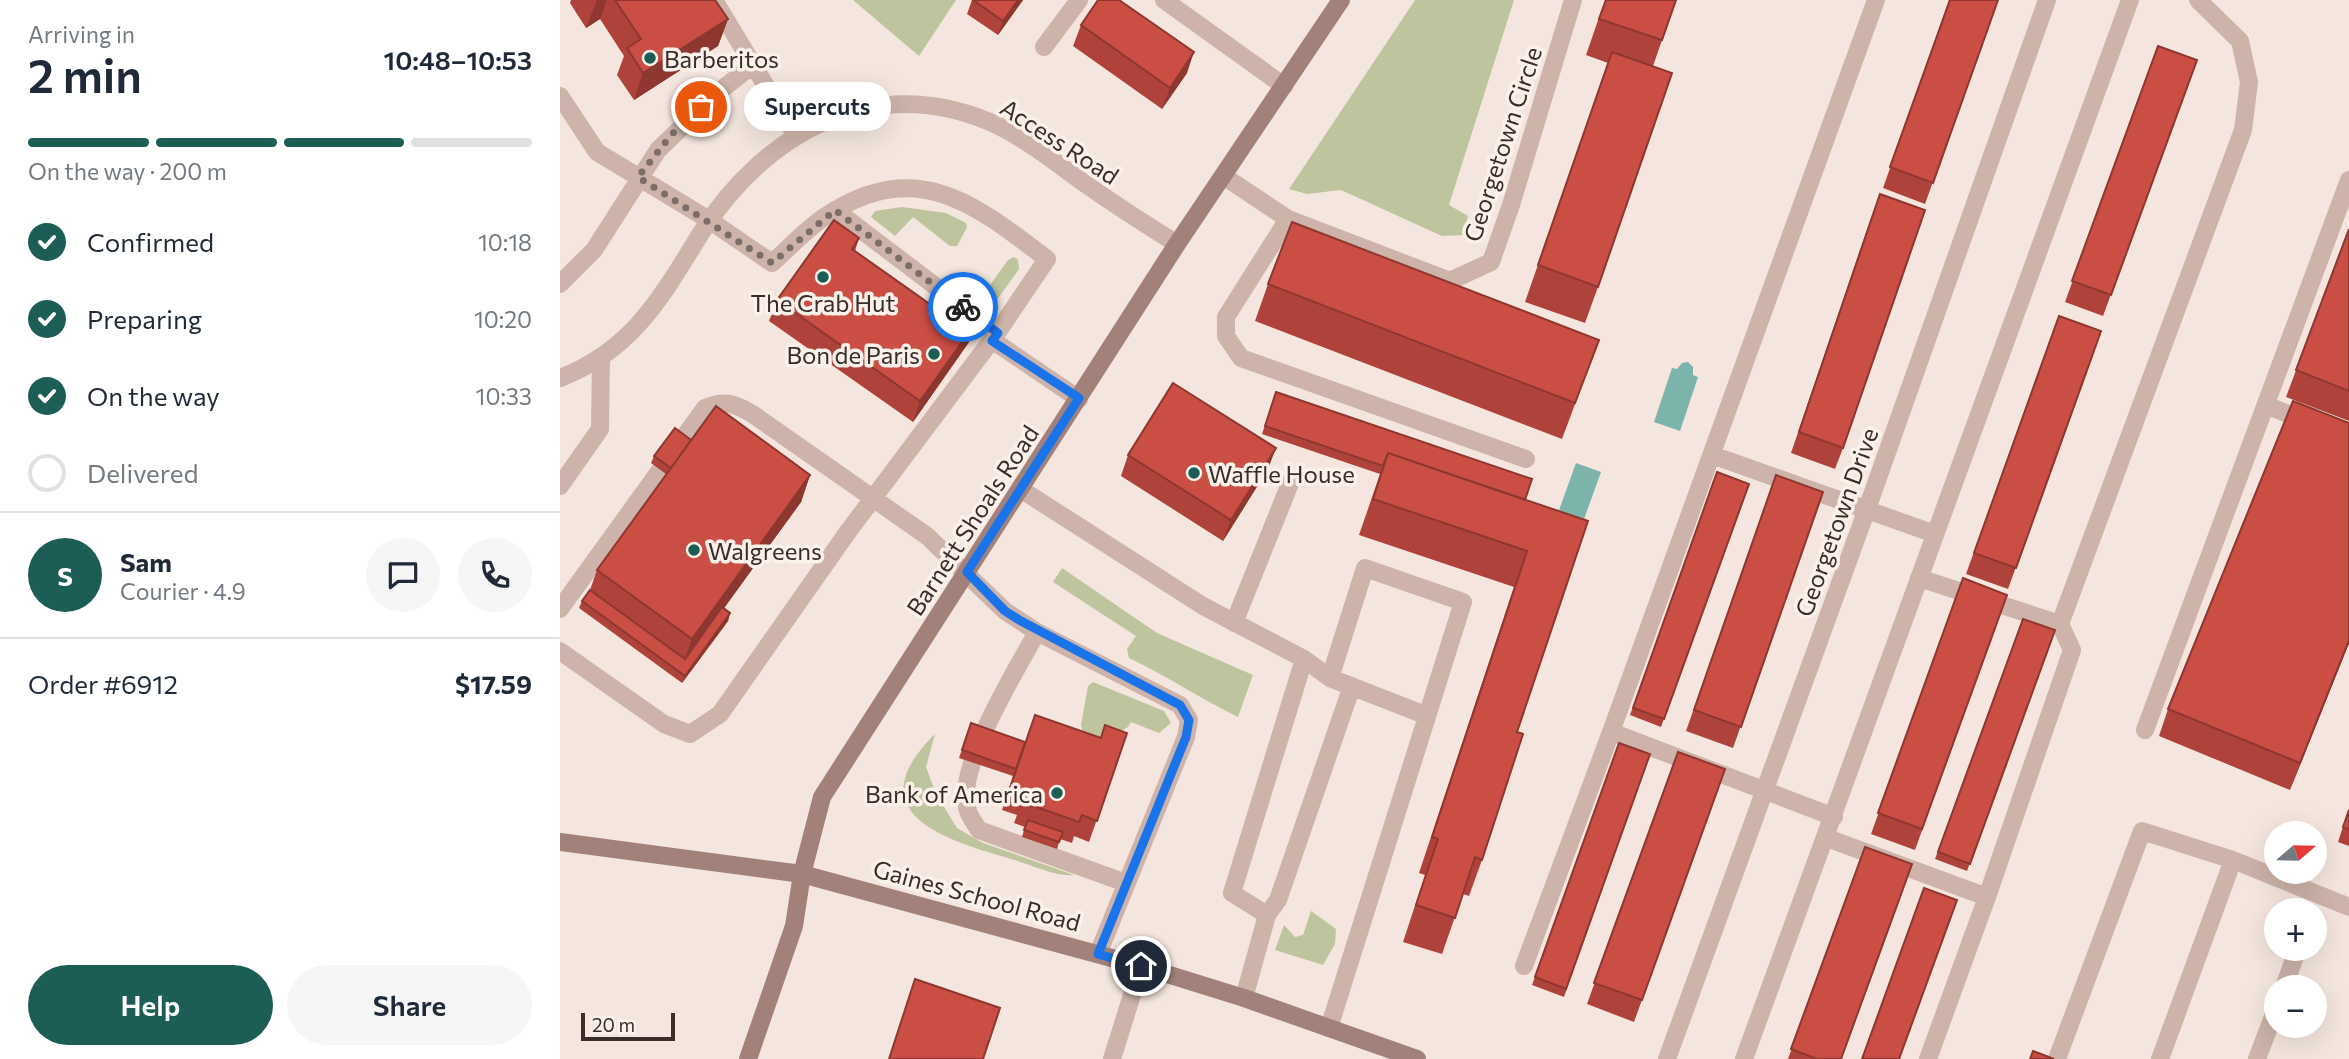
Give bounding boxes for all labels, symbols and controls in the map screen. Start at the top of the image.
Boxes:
text: Arriving in [28,20,135,48]
street label: Georgetown Circle [1457,43,1547,245]
text: 10:48–10:53 [384,44,532,75]
place label: Barberitos [664,44,779,73]
text: 2 min [28,46,142,102]
marker: Barberitos [642,50,658,66]
pin [671,77,731,137]
callout: Supercuts [743,82,890,132]
icon: bag [682,88,720,126]
text: Supercuts [764,92,871,120]
street label: Access Road [996,92,1124,190]
text: On the way · 200 m [28,157,227,185]
icon: check [28,223,66,261]
text: Confirmed [87,226,214,257]
text: 10:18 [478,228,532,256]
marker: The Crab Hut [815,269,831,285]
courier [928,272,998,342]
place label: The Crab Hut [751,288,896,317]
icon: bike [944,288,982,326]
icon: check [28,300,66,338]
text: Preparing [87,303,202,334]
text: 10:20 [474,305,532,333]
place label: Bon de Paris [786,340,920,369]
marker: Bon de Paris [926,346,942,362]
icon: check [28,377,66,415]
text: On the way [87,380,220,411]
text: 10:33 [476,382,532,410]
street label: Barnett Shoals Road [900,420,1044,620]
street label: Georgetown Drive [1788,424,1884,620]
text: Delivered [87,457,198,488]
place label: Waffle House [1208,459,1355,488]
marker: Waffle House [1186,465,1202,481]
place label: Walgreens [708,536,822,565]
button: chat [366,538,440,612]
button: phone [458,538,532,612]
marker: Walgreens [686,542,702,558]
text: Sam [120,546,172,577]
text: S [57,560,73,591]
text: Courier · 4.9 [120,577,246,605]
text: Order #6912 [28,668,178,699]
text: $17.59 [455,668,532,699]
place label: Bank of America [865,779,1043,808]
marker: Bank of America [1049,785,1065,801]
north arrow [2264,821,2328,884]
map controls [2264,821,2327,1038]
street label: Gaines School Road [870,853,1084,937]
button: + [2264,898,2327,961]
pin [1111,936,1171,996]
icon: home [1122,947,1160,985]
button: Help [28,965,273,1045]
button: Share [287,965,532,1045]
button: − [2264,975,2327,1038]
scale bar [581,1010,676,1042]
text: 20 m [592,1013,635,1036]

